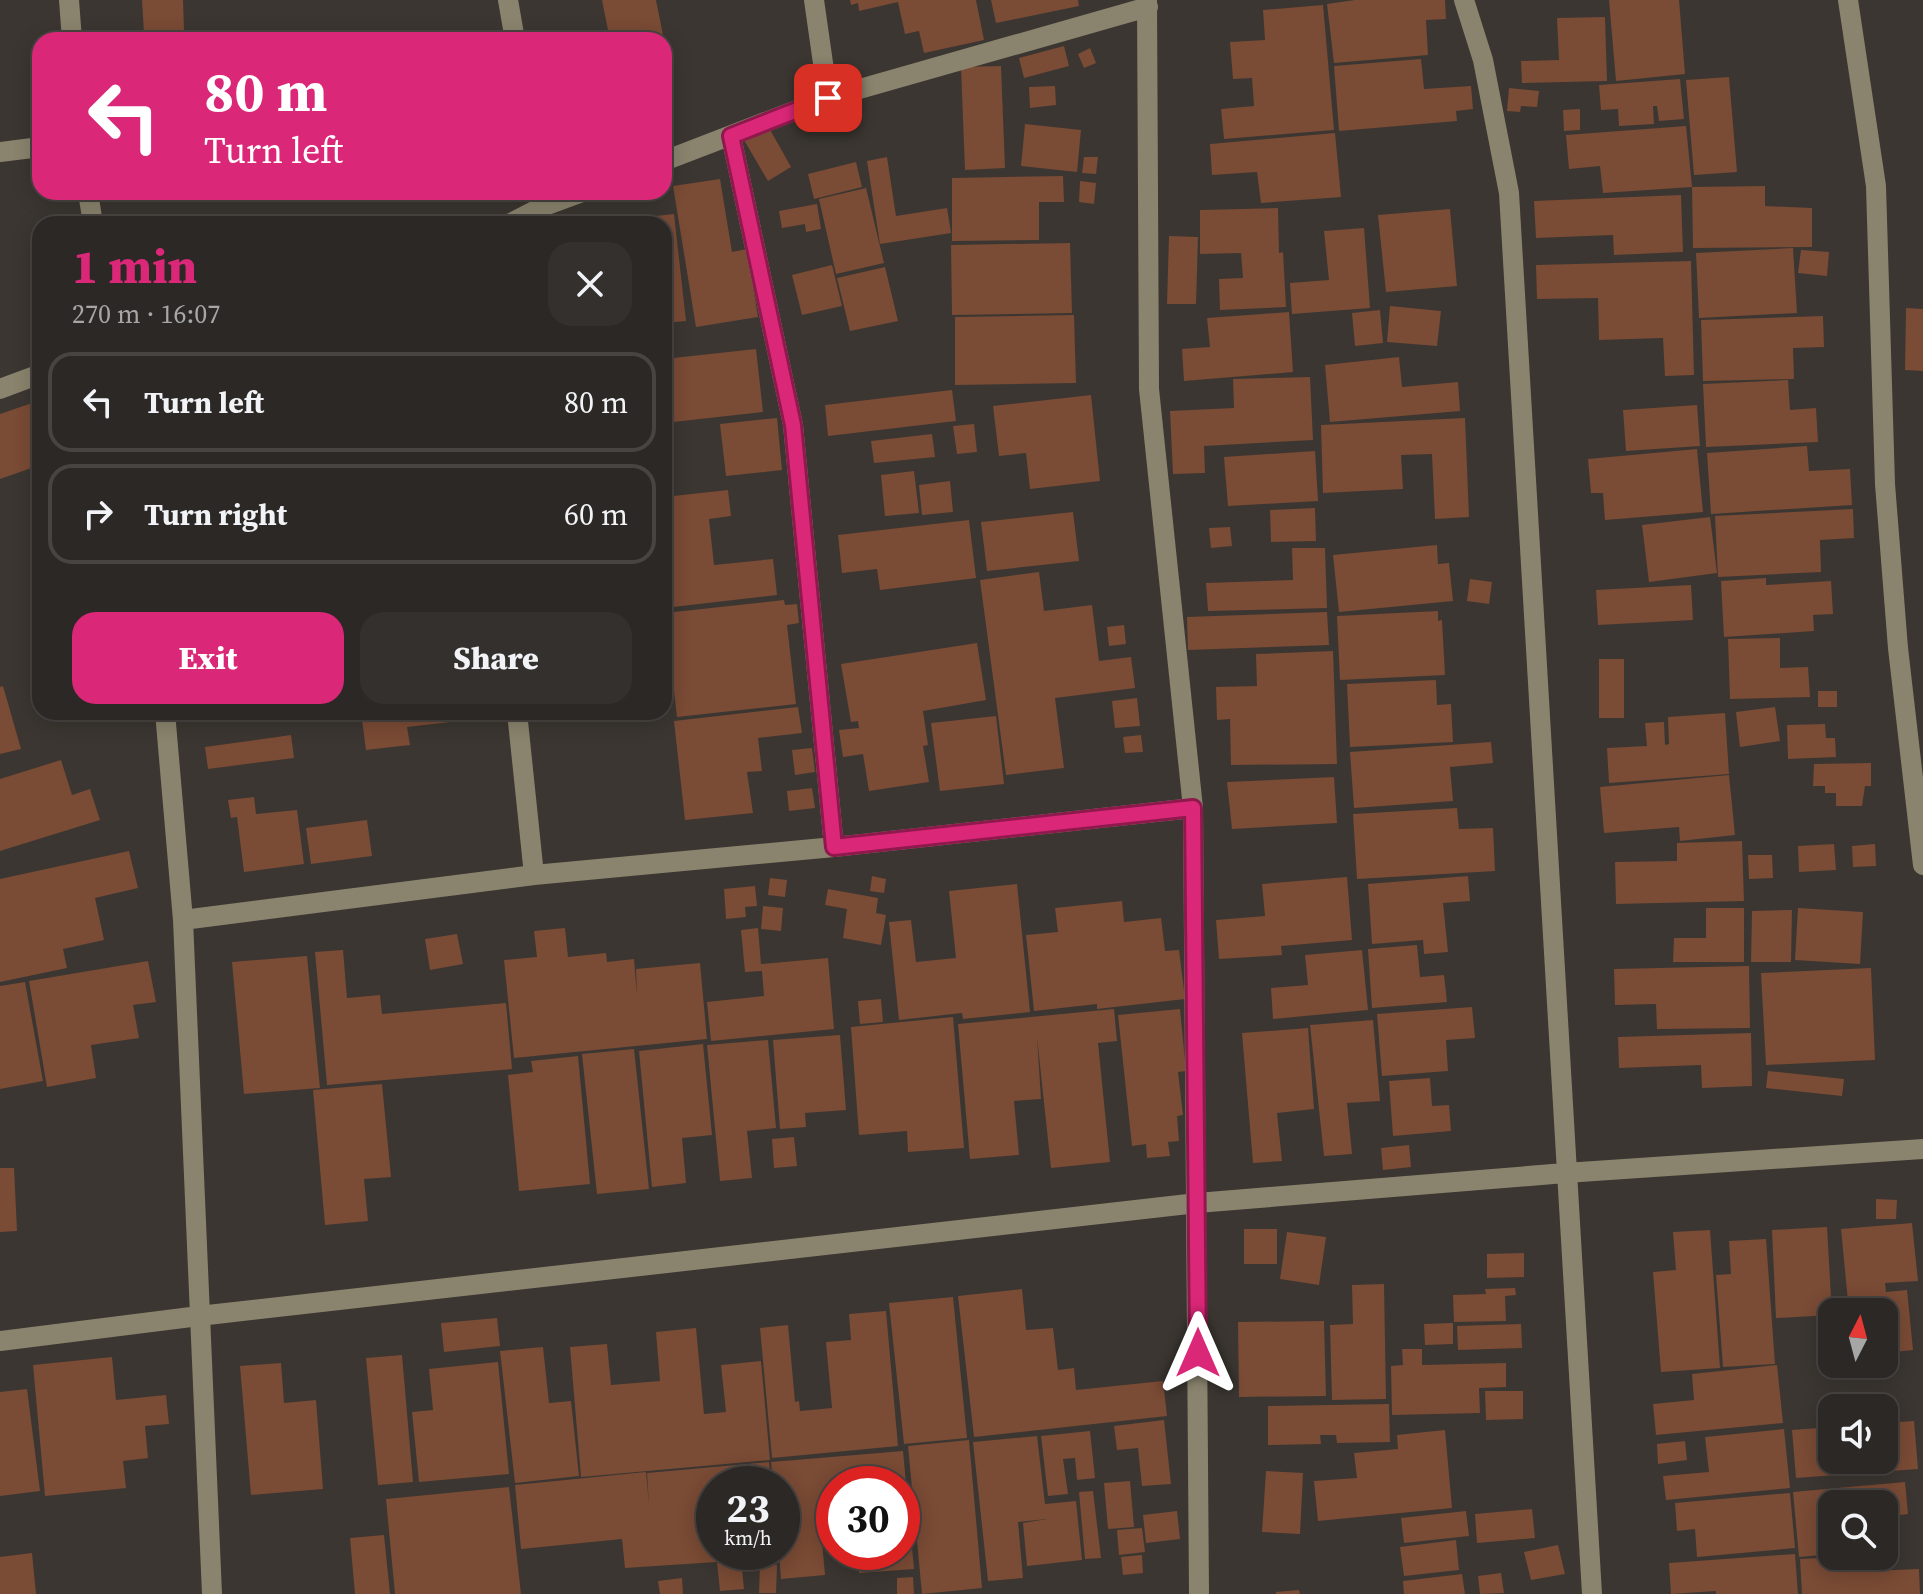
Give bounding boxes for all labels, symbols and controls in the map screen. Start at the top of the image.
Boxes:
text: 80 m [204,53,327,130]
icon: left [72,64,176,168]
pin [794,64,862,132]
icon: arrive [806,76,850,120]
text: Turn left [204,126,343,175]
text: 1 min [72,233,197,299]
button: close [548,242,632,326]
text: 270 m · 16:07 [72,296,220,332]
icon: left [76,380,120,424]
text: Turn left [144,382,264,423]
text: 80 m [564,382,628,423]
icon: right [76,492,120,536]
text: Turn right [144,494,287,535]
text: 60 m [564,494,628,535]
button: Exit [72,612,344,704]
button: Share [360,612,632,704]
north arrow [1818,1298,1898,1378]
map controls [1818,1298,1898,1570]
position arrow [1156,1311,1240,1395]
button: sound [1818,1394,1898,1474]
speed limit sign: 30 [816,1466,920,1570]
text: 23 [726,1481,770,1535]
button: search [1818,1490,1898,1570]
text: km/h [724,1524,772,1552]

